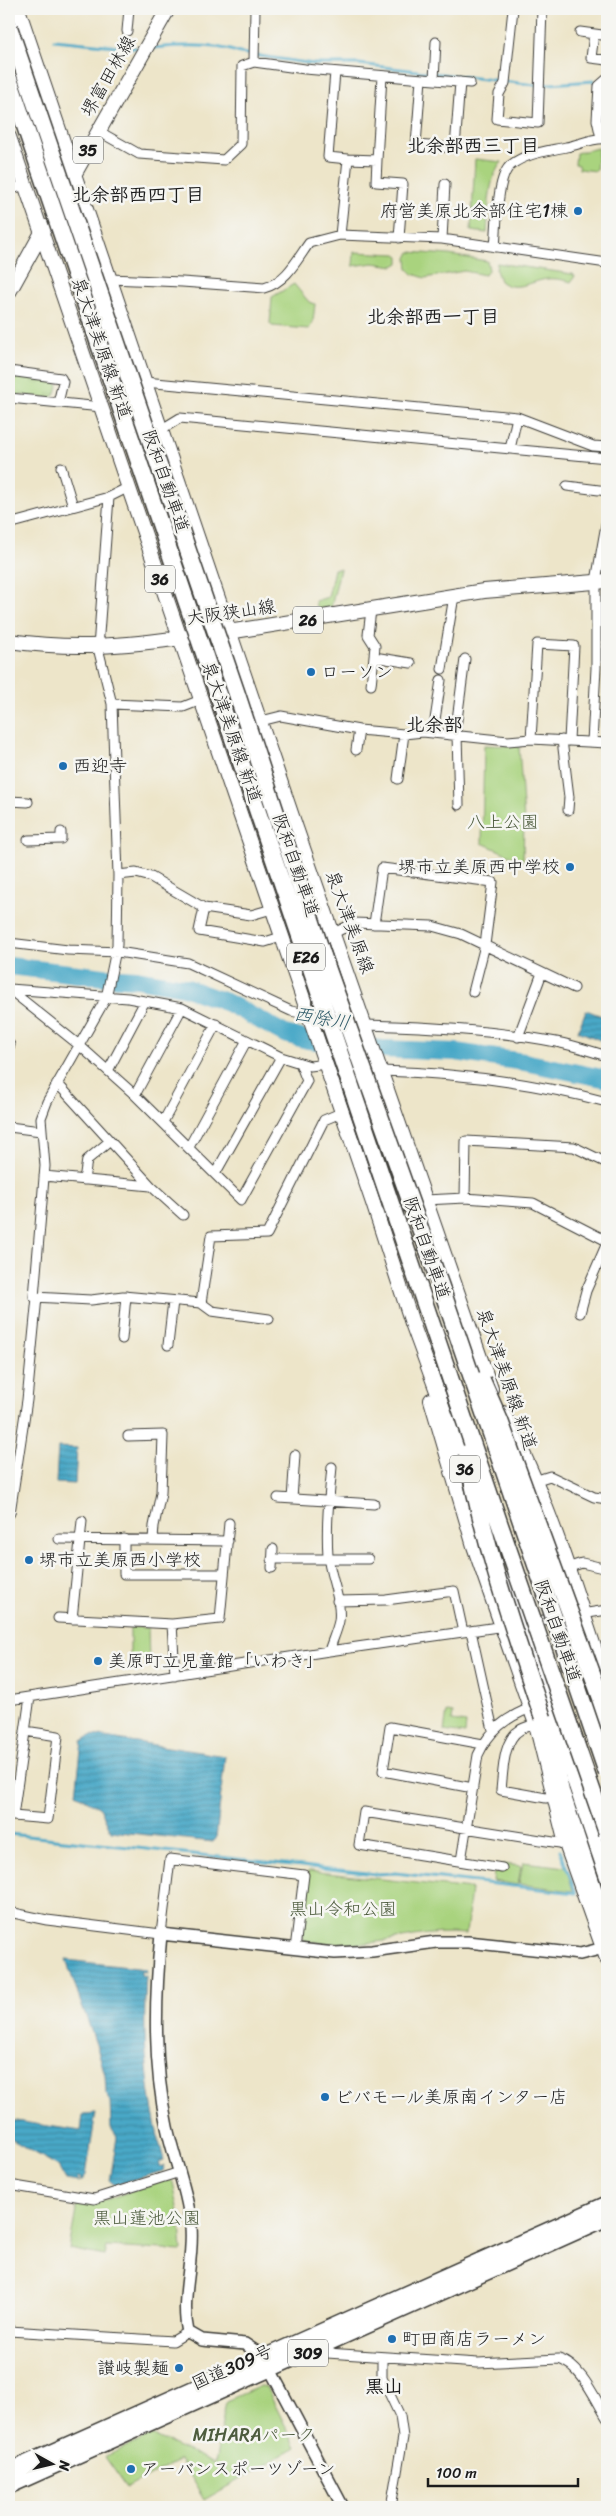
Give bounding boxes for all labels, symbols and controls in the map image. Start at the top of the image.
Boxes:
street label: 堺富田林線 [72,29,144,123]
district label: 北余部西三丁目 [406,129,540,162]
road number: 35 [73,136,103,164]
district label: 北余部西四丁目 [71,178,205,211]
place label: 府営美原北余部住宅1棟 [380,195,568,227]
marker: 府営美原北余部住宅1棟 [572,205,584,217]
street label: 泉大津美原線 新道 [63,272,141,424]
district label: 北余部西一丁目 [366,300,500,333]
street label: 阪和自動車道 [133,425,199,537]
road number: 36 [145,566,175,592]
street label: 大阪狭山線 [184,590,278,634]
road number: 26 [293,606,323,634]
street label: 泉大津美原線 新道 [193,656,271,808]
place label: ローソン [321,656,393,688]
marker: ローソン [305,666,317,678]
district label: 北余部 [405,708,463,741]
place label: 西迎寺 [73,750,127,782]
marker: 西迎寺 [57,760,69,772]
park label: 八上公園 [467,806,539,838]
street label: 阪和自動車道 [263,809,329,921]
place label: 堺市立美原西中学校 [398,851,560,883]
marker: 堺市立美原西中学校 [564,861,576,873]
street label: 泉大津美原線 [316,866,384,978]
road number: E26 [287,944,325,970]
water label: 西除川 [291,997,353,1039]
street label: 阪和自動車道 [394,1192,460,1304]
street label: 泉大津美原線 新道 [468,1303,546,1455]
road number: 36 [450,1456,480,1482]
place label: 堺市立美原西小学校 [39,1544,201,1576]
marker: 堺市立美原西小学校 [23,1554,35,1566]
street label: 阪和自動車道 [525,1575,591,1687]
place label: 美原町立児童館「いわき」 [108,1645,324,1677]
marker: 美原町立児童館「いわき」 [92,1655,104,1667]
park label: 黒山令和公園 [289,1893,397,1925]
place label: ビバモール美原南インター店 [335,2081,567,2113]
marker: ビバモール美原南インター店 [319,2091,331,2103]
park label: 黒山蓮池公園 [93,2202,201,2234]
place label: 町田商店ラーメン [402,2323,546,2355]
marker: 町田商店ラーメン [386,2333,398,2345]
street label: 国道309号 [186,2335,278,2399]
road number: 309 [288,2340,328,2366]
place label: 讃岐製麺 [97,2352,169,2384]
marker: 讃岐製麺 [173,2362,185,2374]
district label: 黒山 [365,2370,403,2403]
park label: MIHARAパーク [193,2419,315,2451]
north arrow [28,2438,78,2488]
place label: アーバンスポーツゾーン [141,2453,335,2485]
scale bar [428,2456,578,2488]
text: N [51,2458,78,2473]
text: 100 m [436,2460,477,2486]
marker: アーバンスポーツゾーン [125,2463,137,2475]

